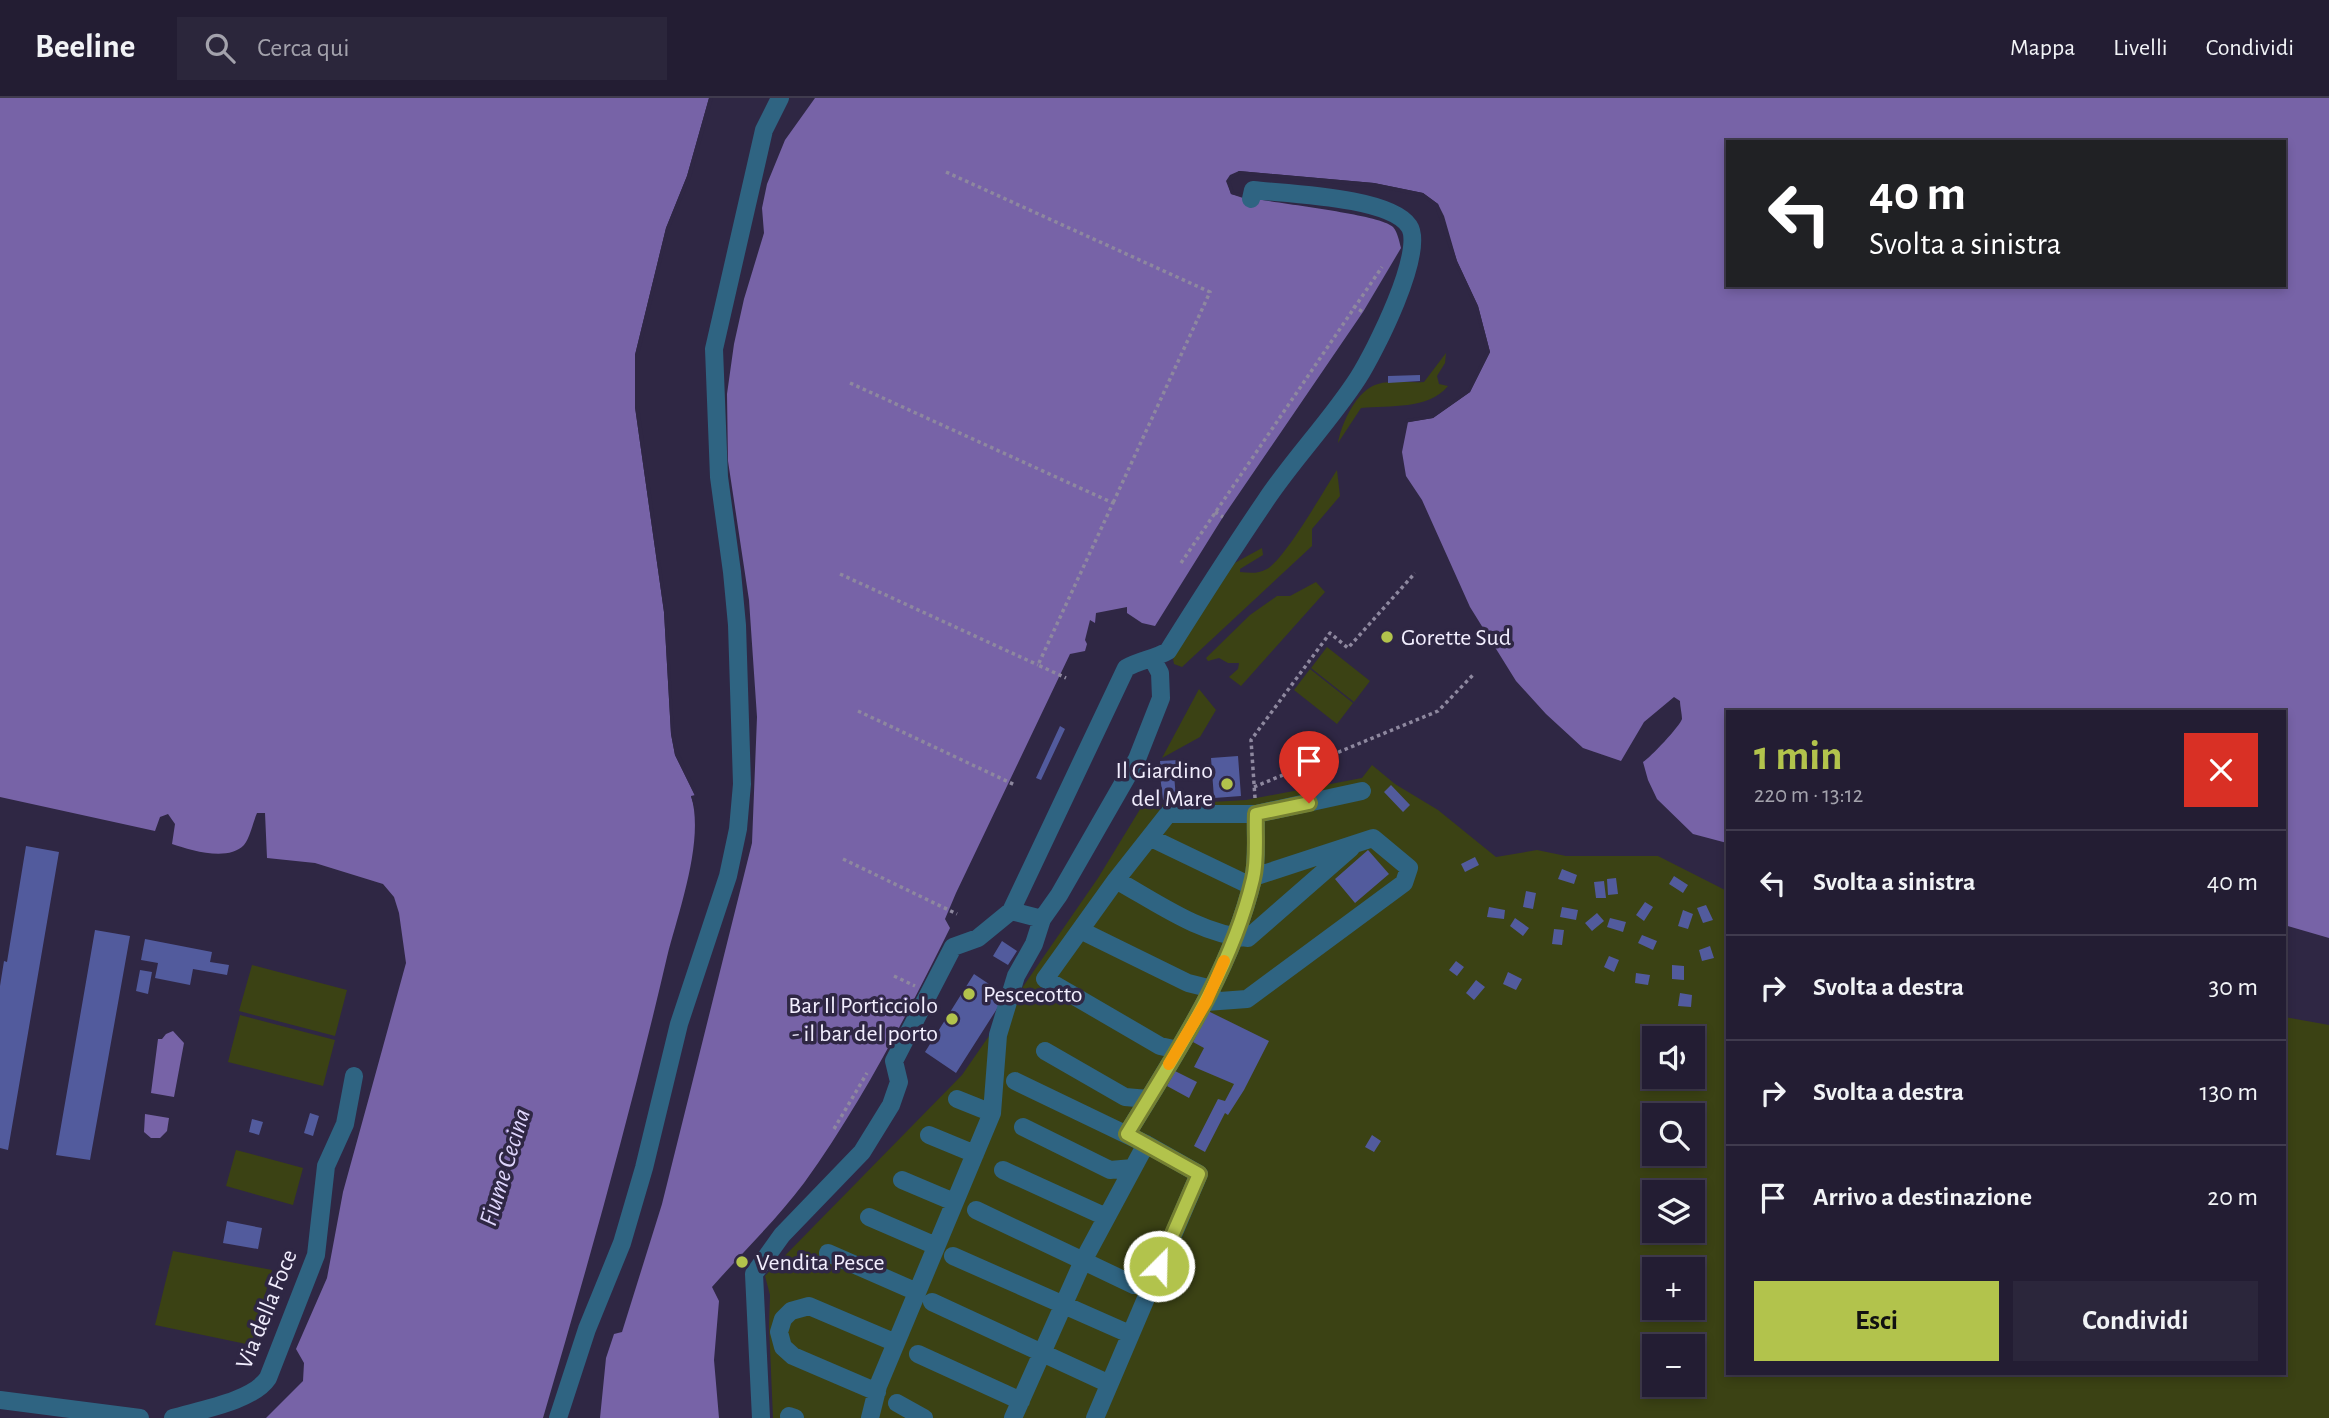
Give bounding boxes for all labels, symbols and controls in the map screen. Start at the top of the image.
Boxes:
search box [177,17,667,80]
icon: search [201,29,239,67]
text: Beeline [35,31,135,64]
text: Cerca qui [257,35,350,61]
text: Mappa [2010,36,2075,60]
text: Livelli [2113,36,2168,60]
text: Condividi [2206,36,2294,60]
icon: left [1754,168,1845,259]
text: 40 m [1869,170,1966,219]
text: Svolta a sinistra [1869,228,2061,260]
place label: Gorette Sud [1401,626,1511,650]
marker: Gorette Sud [1379,629,1395,645]
pin [1279,731,1339,803]
button: close [2184,733,2258,807]
text: 1 min [1754,735,1843,777]
icon: arrive [1290,742,1328,780]
place label: Il Giardino del Mare [1116,759,1213,811]
marker: Il Giardino del Mare [1219,776,1235,792]
text: 220 m · 13:12 [1754,784,1863,807]
icon: left [1754,864,1792,902]
text: Svolta a sinistra [1813,869,1975,895]
text: 40 m [2207,869,2258,895]
icon: right [1754,969,1792,1007]
text: Svolta a destra [1813,974,1964,1000]
text: 30 m [2208,974,2258,1000]
place label: Pescecotto [983,983,1083,1007]
marker: Pescecotto [961,986,977,1002]
place label: Bar Il Porticciolo - il bar del porto [788,994,938,1046]
marker: Bar Il Porticciolo - il bar del porto [944,1011,960,1027]
map controls [1642,1026,1705,1397]
button: sound [1642,1026,1705,1089]
icon: right [1754,1074,1792,1112]
text: Svolta a destra [1813,1079,1964,1105]
text: 130 m [2200,1079,2258,1105]
button: search [1642,1103,1705,1166]
water label: Fiume Cecina [475,1106,535,1229]
icon: arrive [1754,1179,1792,1217]
button: layers [1642,1180,1705,1243]
text: Arrivo a destinazione [1813,1184,2032,1210]
text: 20 m [2207,1184,2258,1210]
position arrow [1122,1229,1196,1303]
street label: Via della Foce [232,1246,302,1372]
place label: Vendita Pesce [756,1251,885,1275]
marker: Vendita Pesce [734,1254,750,1270]
button: + [1642,1257,1705,1320]
button: Esci [1754,1281,1999,1361]
button: Condividi [2013,1281,2258,1361]
button: − [1642,1334,1705,1397]

